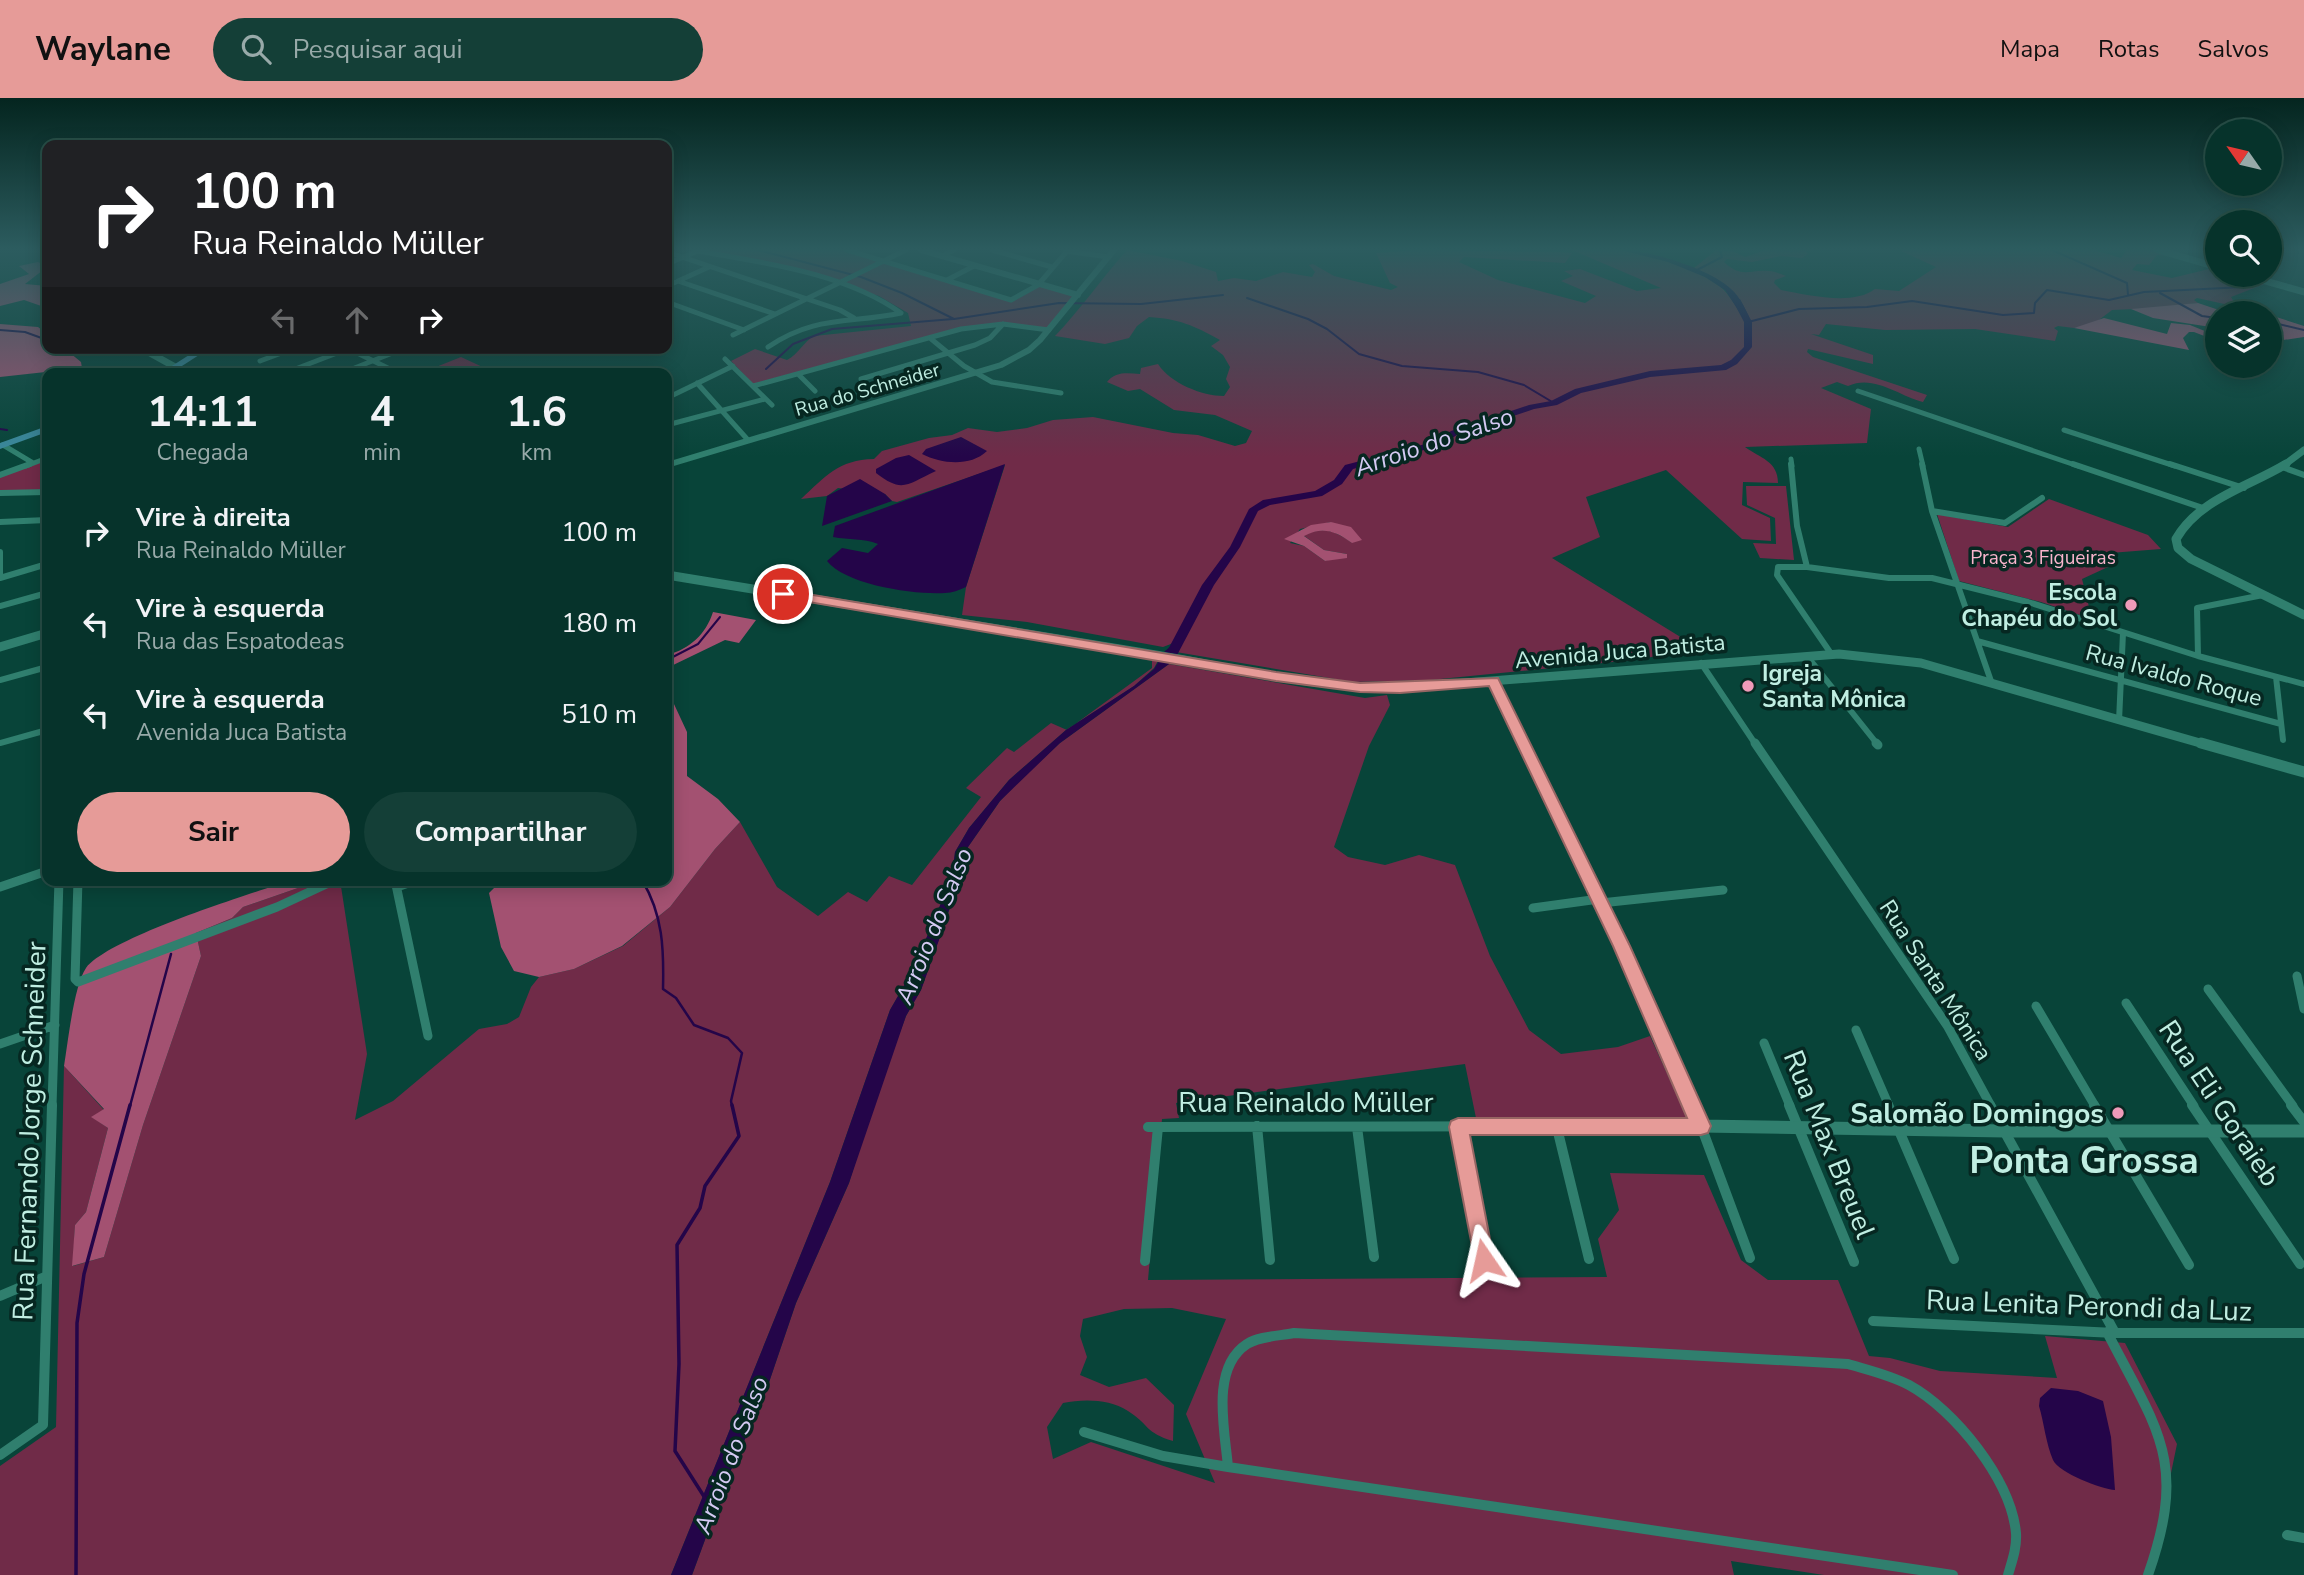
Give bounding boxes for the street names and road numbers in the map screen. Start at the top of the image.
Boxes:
street label: Rua do Schneider [792,357,943,423]
street label: Avenida Juca Batista [1513,627,1727,676]
street label: Rua Ivaldo Roque [2082,637,2265,714]
street label: Rua Santa Mônica [1872,894,1999,1067]
street label: Rua Fernando Jorge Schneider [4,941,56,1321]
street label: Rua Eli Goraieb [2149,1013,2289,1194]
street label: Rua Max Breuel [1774,1045,1884,1245]
street label: Rua Reinaldo Müller [1178,1084,1434,1122]
street label: Rua Lenita Perondi da Luz [1925,1281,2253,1331]

